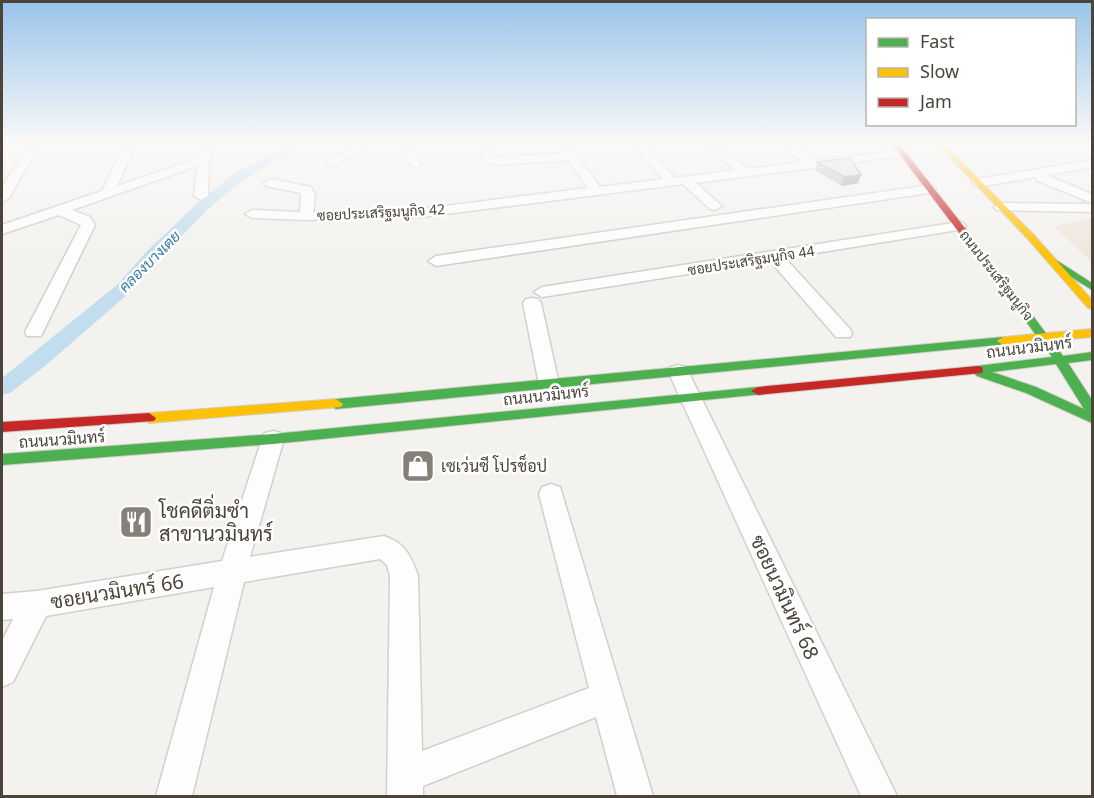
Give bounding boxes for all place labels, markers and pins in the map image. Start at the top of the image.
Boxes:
shop icon: เซเว่นซี โปรช็อป [400,448,436,484]
place label: เซเว่นซี โปรช็อป [441,453,547,477]
place label: โชคดีติ่มซำ สาขานวมินทร์ [158,494,273,547]
restaurant icon: โชคดีติ่มซำ สาขานวมินทร์ [118,504,154,540]

